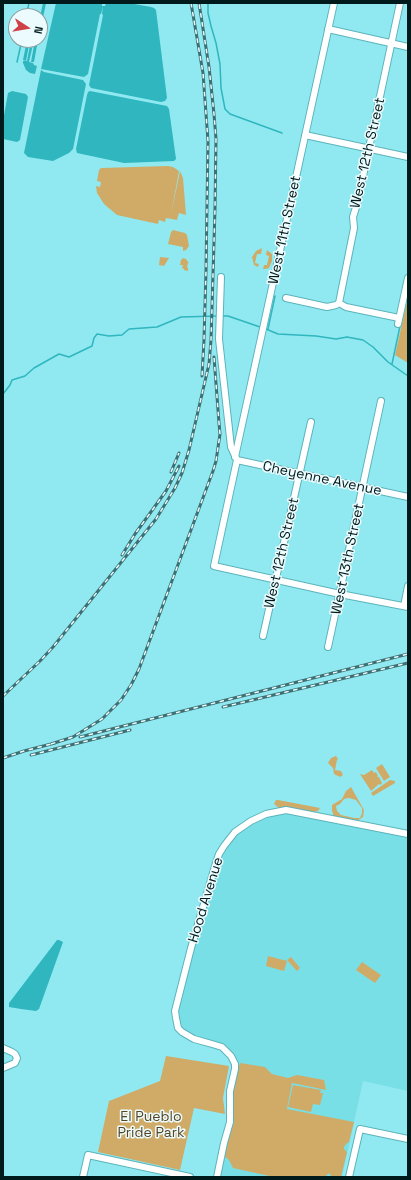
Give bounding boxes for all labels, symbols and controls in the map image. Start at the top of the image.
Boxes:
north arrow [8,8,48,48]
text: N [31,25,46,35]
street label: West 12th Street [347,96,389,210]
street label: West 11th Street [265,174,305,286]
street label: Cheyenne Avenue [261,458,383,500]
street label: West 12th Street [261,496,303,610]
street label: West 13th Street [328,502,368,616]
street label: Hood Avenue [185,855,227,945]
park label: El Pueblo Pride Park [117,1109,185,1142]

